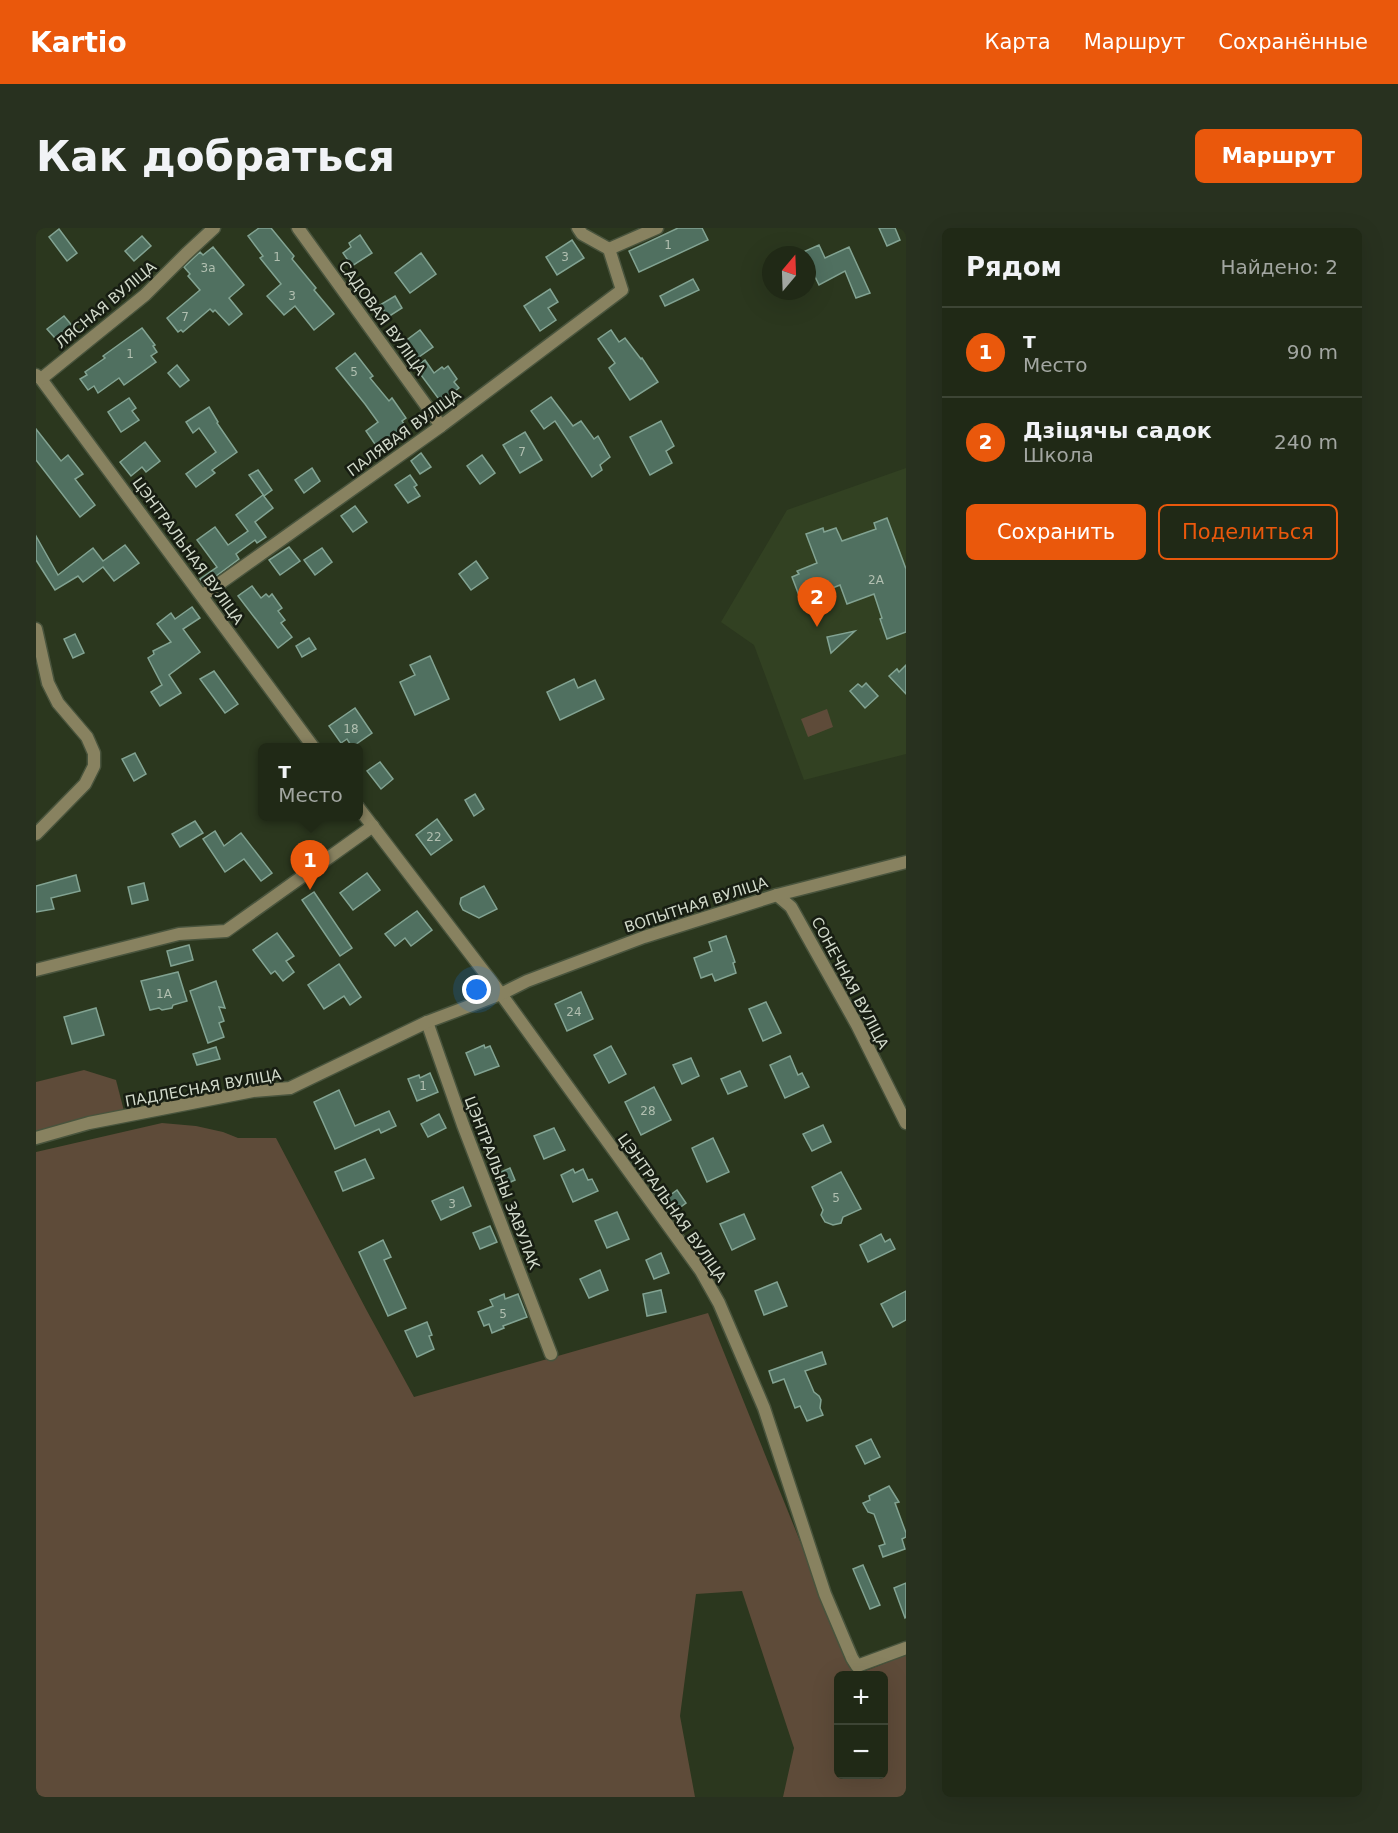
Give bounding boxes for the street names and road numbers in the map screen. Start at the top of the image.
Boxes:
street label: ЛЯСНАЯ ВУЛІЦА [52,257,161,352]
street label: САДОВАЯ ВУЛІЦА [334,257,430,379]
street label: ПАЛЯВАЯ ВУЛІЦА [344,385,465,480]
street label: ЦЭНТРАЛЬНАЯ ВУЛІЦА [129,474,248,629]
street label: ВОПЫТНАЯ ВУЛІЦА [622,873,771,937]
street label: СОНЕЧНАЯ ВУЛІЦА [808,914,893,1053]
street label: ПАДЛЕСНАЯ ВУЛІЦА [124,1065,283,1111]
street label: ЦЭНТРАЛЬНЫ ЗАВУЛАК [461,1094,544,1273]
street label: ЦЭНТРАЛЬНАЯ ВУЛІЦА [614,1130,731,1286]

